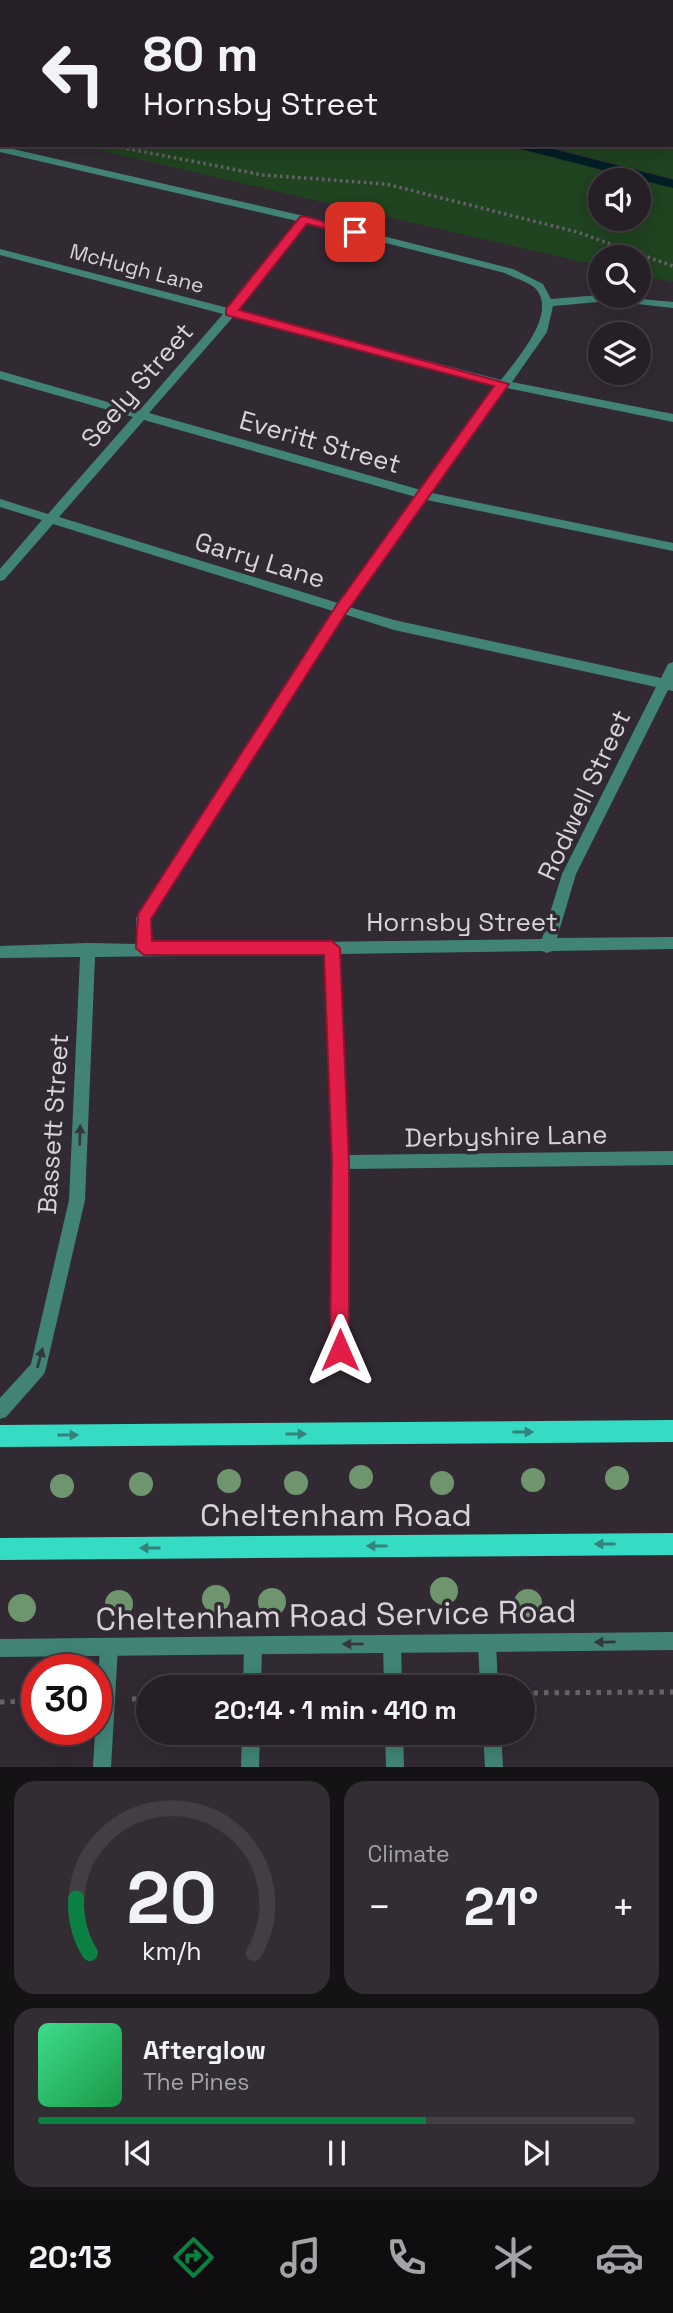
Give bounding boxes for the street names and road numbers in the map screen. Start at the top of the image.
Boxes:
street label: McHugh Lane [67,237,207,299]
street label: Seely Street [73,315,201,455]
street label: Everitt Street [235,403,405,481]
street label: Garry Lane [191,524,329,596]
street label: Rodwell Street [530,704,638,886]
street label: Hornsby Street [366,905,558,939]
street label: Bassett Street [30,1032,76,1216]
street label: Derbyshire Lane [404,1117,608,1155]
street label: Cheltenham Road [200,1495,472,1535]
street label: Cheltenham Road Service Road [95,1591,577,1639]

